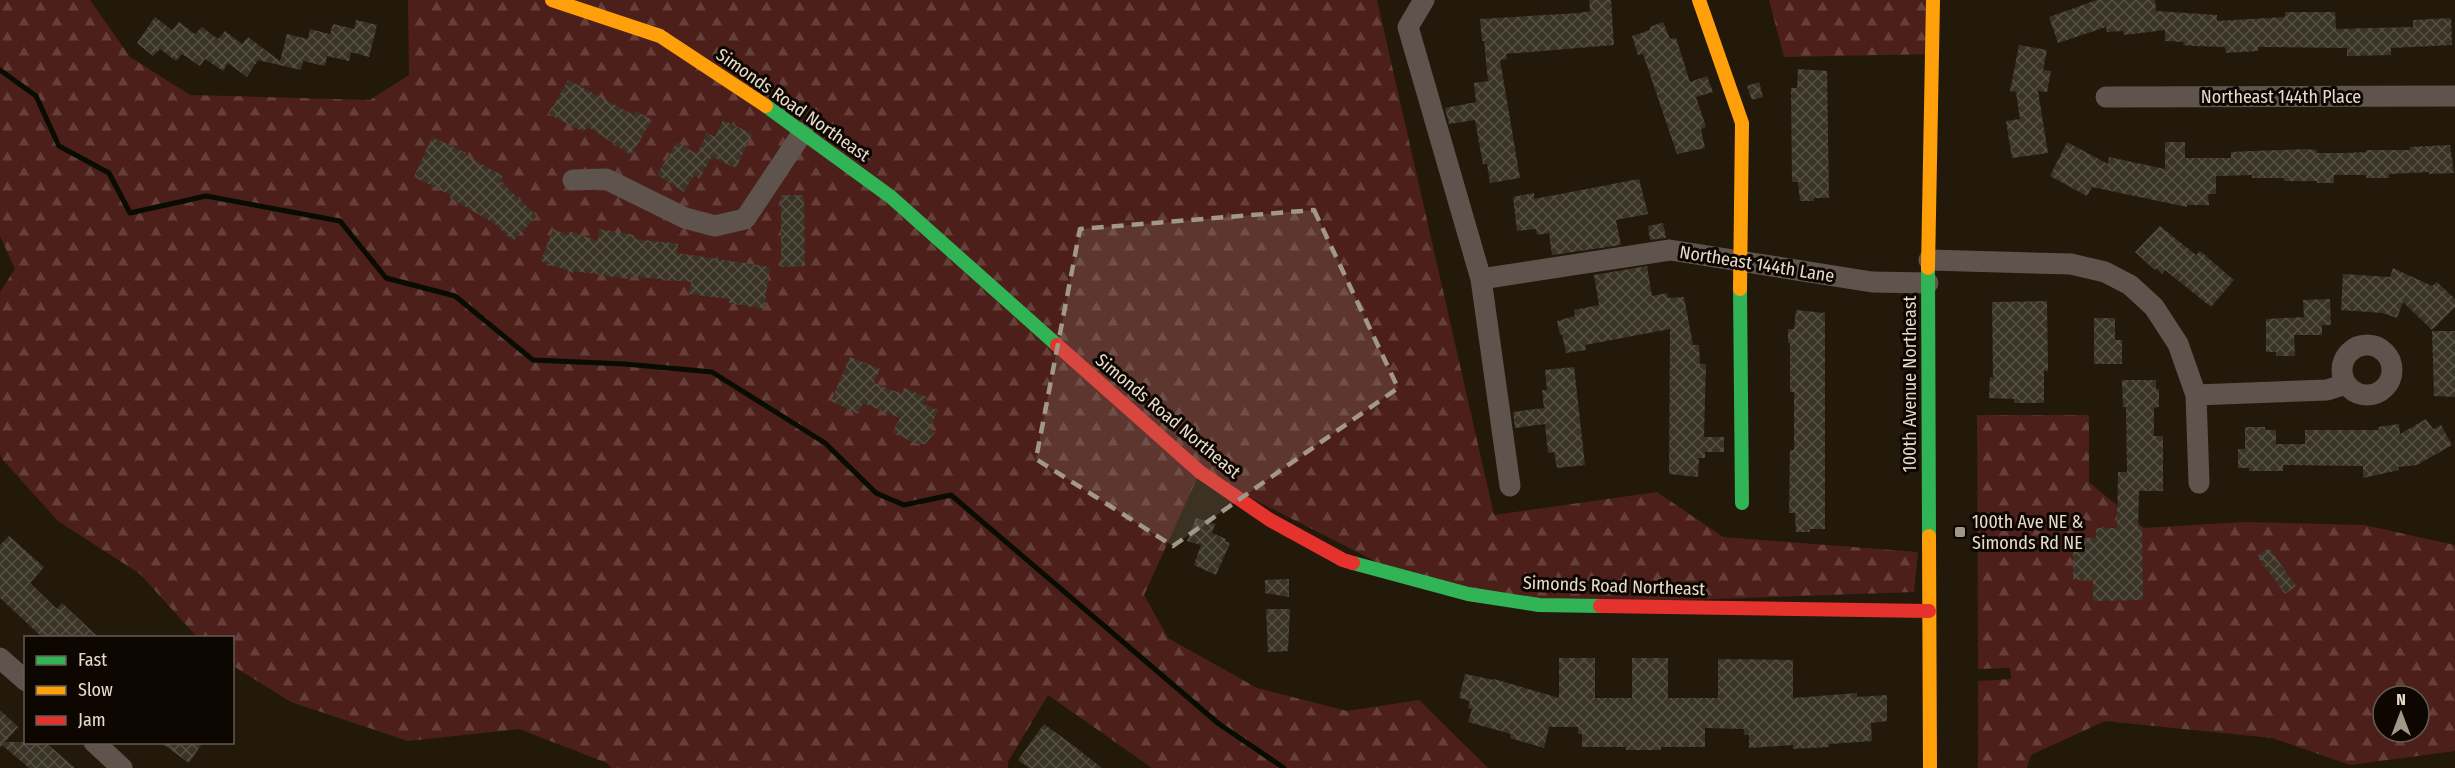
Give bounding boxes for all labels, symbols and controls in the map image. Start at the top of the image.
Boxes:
street label: Simonds Road Northeast [712,44,874,166]
street label: Northeast 144th Place [2201,86,2361,108]
street label: Northeast 144th Lane [1678,241,1836,287]
street label: 100th Avenue Northeast [1899,296,1921,472]
street label: Simonds Road Northeast [1091,349,1245,483]
place label: 100th Ave NE & Simonds Rd NE [1972,511,2084,554]
marker: 100th Ave NE & Simonds Rd NE [1953,525,1967,539]
street label: Simonds Road Northeast [1522,572,1706,600]
legend [24,636,234,744]
text: Fast [78,649,107,671]
text: Slow [78,679,113,701]
north arrow [2371,684,2431,744]
text: N [2396,690,2406,709]
text: Jam [78,709,106,731]

